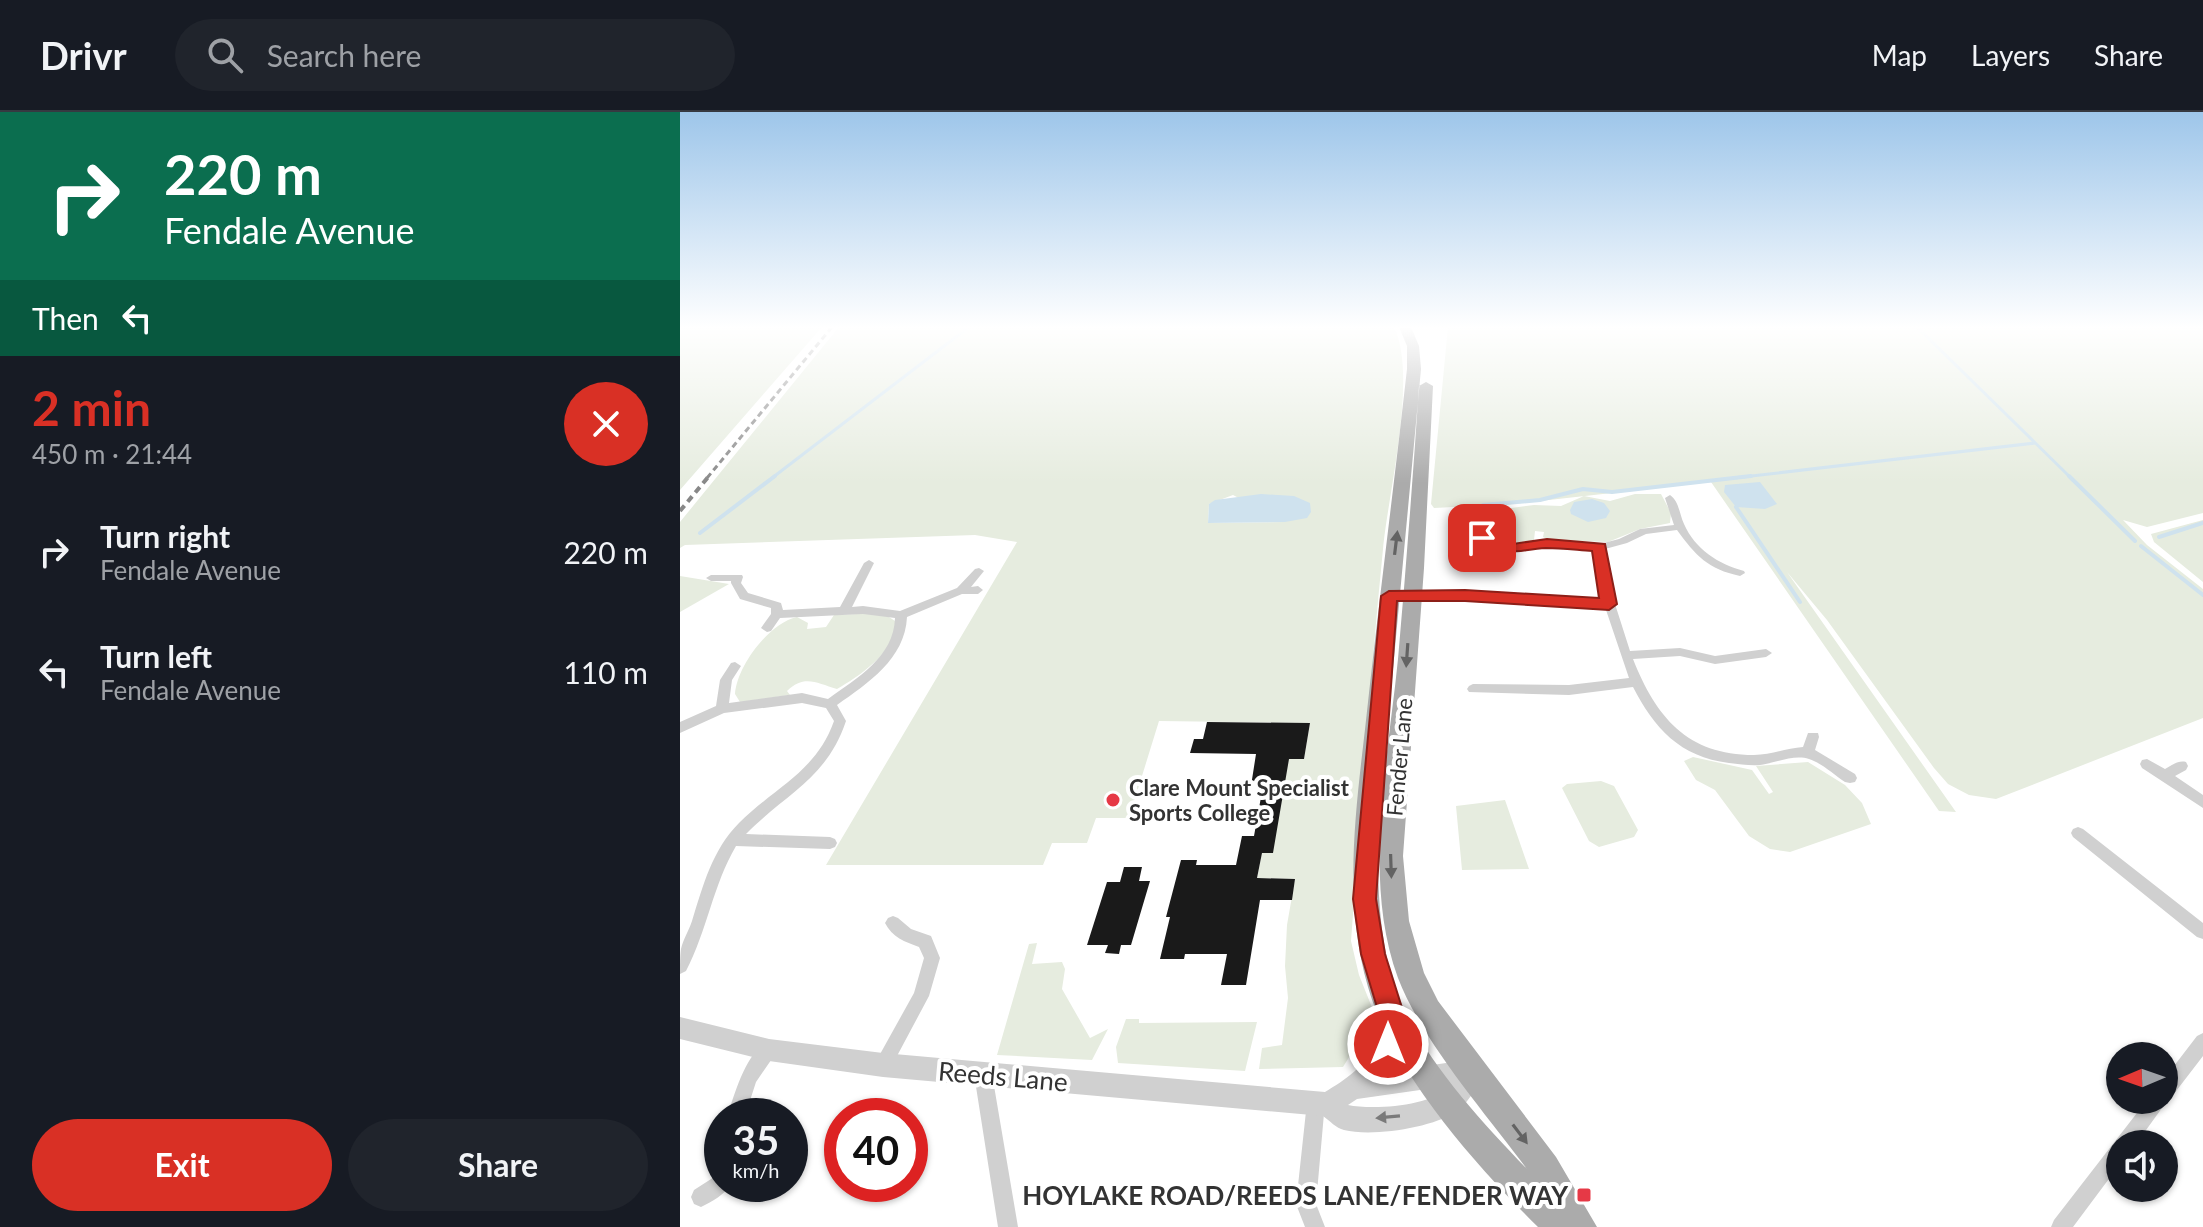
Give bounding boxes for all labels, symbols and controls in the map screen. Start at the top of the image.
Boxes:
search box [175,19,735,91]
text: Drivr [40,32,127,78]
icon: search [203,33,247,77]
text: Search here [267,37,421,73]
text: Map [1872,38,1927,72]
text: Layers [1971,38,2050,72]
text: Share [2094,38,2163,72]
text: 220 m [164,140,322,207]
icon: right [32,144,136,248]
text: Fendale Avenue [164,208,415,252]
icon: left [115,296,159,340]
text: Then [32,300,99,336]
text: 2 min [32,379,151,436]
button: close [564,382,648,466]
text: 450 m · 21:44 [32,438,192,470]
pin [1448,504,1516,572]
icon: arrive [1460,516,1504,560]
text: Turn right [100,518,230,554]
icon: right [32,530,76,574]
one-way arrow [1389,530,1402,555]
text: 220 m [563,534,648,570]
text: Fendale Avenue [100,554,281,586]
text: Turn left [100,638,212,674]
one-way arrow [1400,643,1413,668]
icon: left [32,650,76,694]
text: 110 m [563,654,648,690]
text: Fendale Avenue [100,674,281,706]
street label: Fender Lane [1380,697,1418,817]
place label: Clare Mount Specialist Sports College [1129,774,1350,826]
marker: Clare Mount Specialist Sports College [1104,791,1122,809]
one-way arrow [1385,854,1398,879]
position arrow [1346,1002,1430,1086]
north arrow [2106,1042,2178,1114]
map controls [2106,1042,2178,1202]
street label: Reeds Lane [937,1054,1069,1098]
speed limit sign: 40 [824,1098,928,1202]
one-way arrow [1375,1111,1400,1124]
text: 35 [733,1116,779,1164]
button: Exit [32,1119,332,1211]
button: Share [348,1119,648,1211]
one-way arrow [1511,1123,1527,1144]
button: sound [2106,1130,2178,1202]
text: km/h [733,1158,779,1182]
place label: HOYLAKE ROAD/REEDS LANE/FENDER WAY [1022,1179,1569,1211]
marker: HOYLAKE ROAD/REEDS LANE/FENDER WAY [1575,1186,1593,1204]

